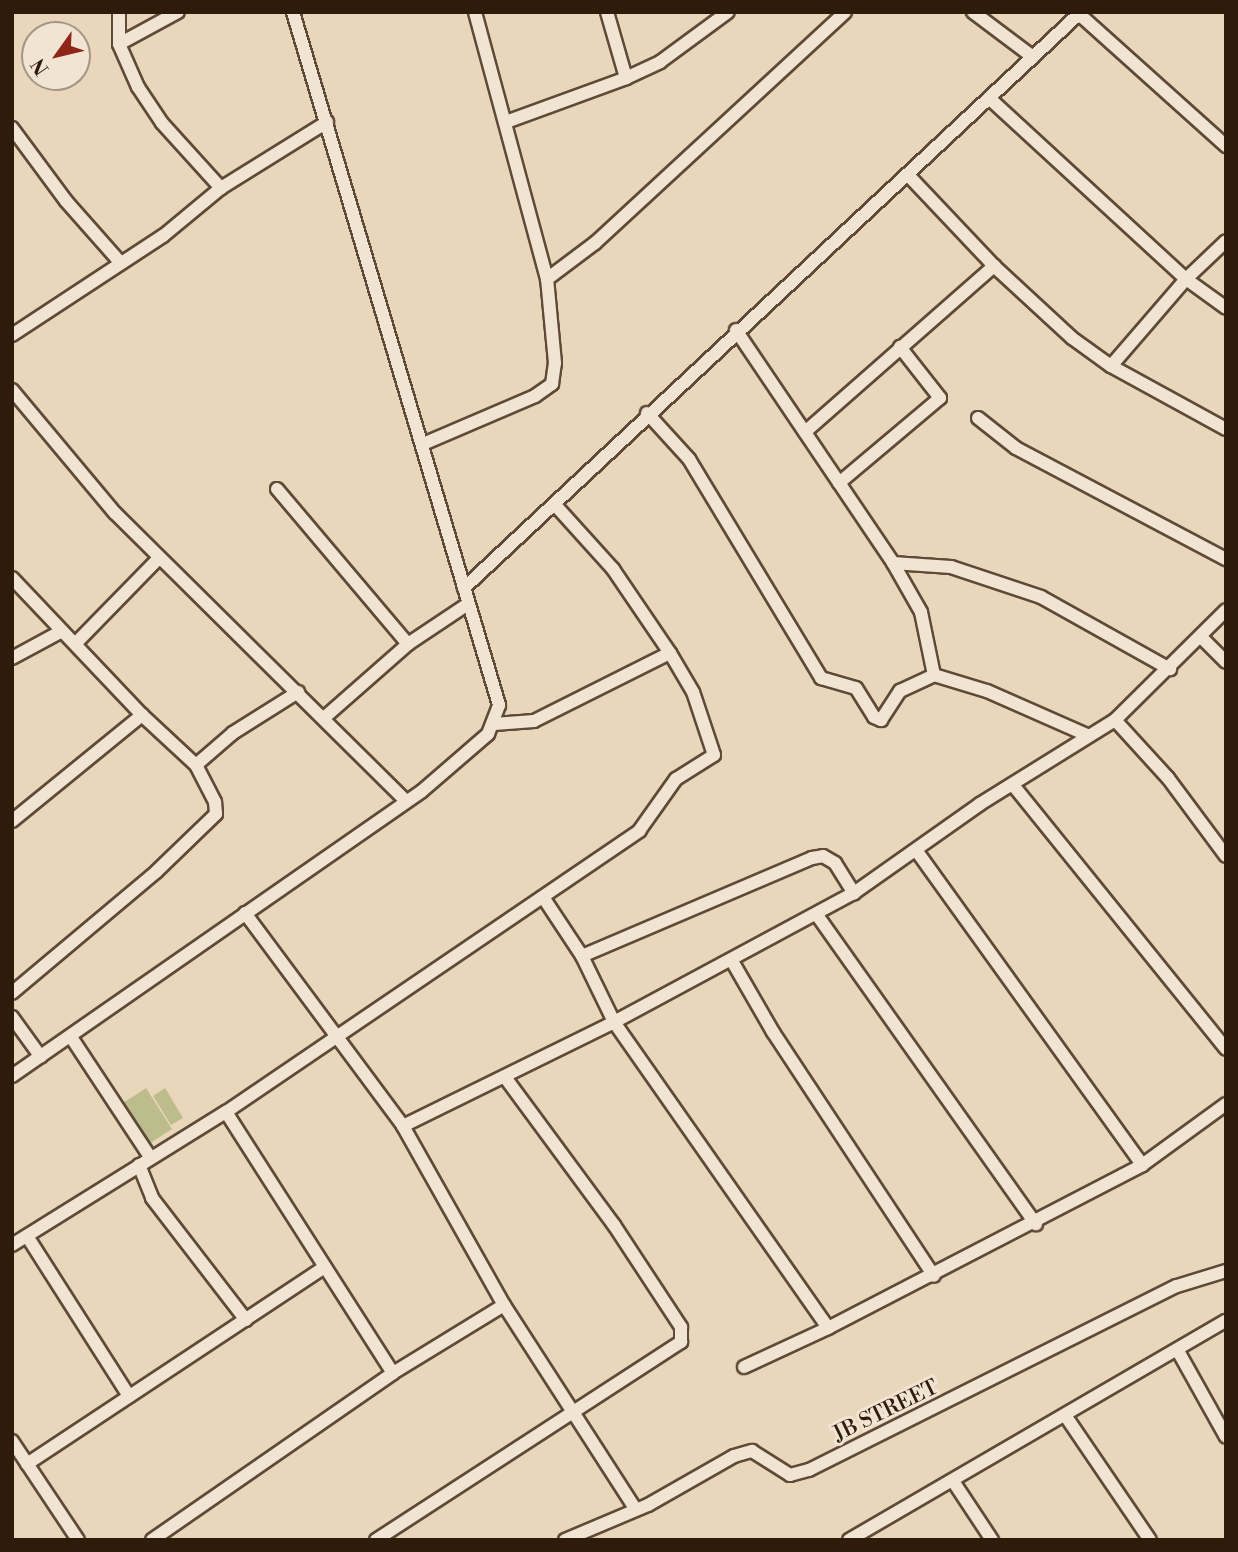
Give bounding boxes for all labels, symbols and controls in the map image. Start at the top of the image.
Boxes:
north arrow [21,21,91,91]
text: N [26,54,54,80]
street label: JB STREET [829,1375,943,1447]

